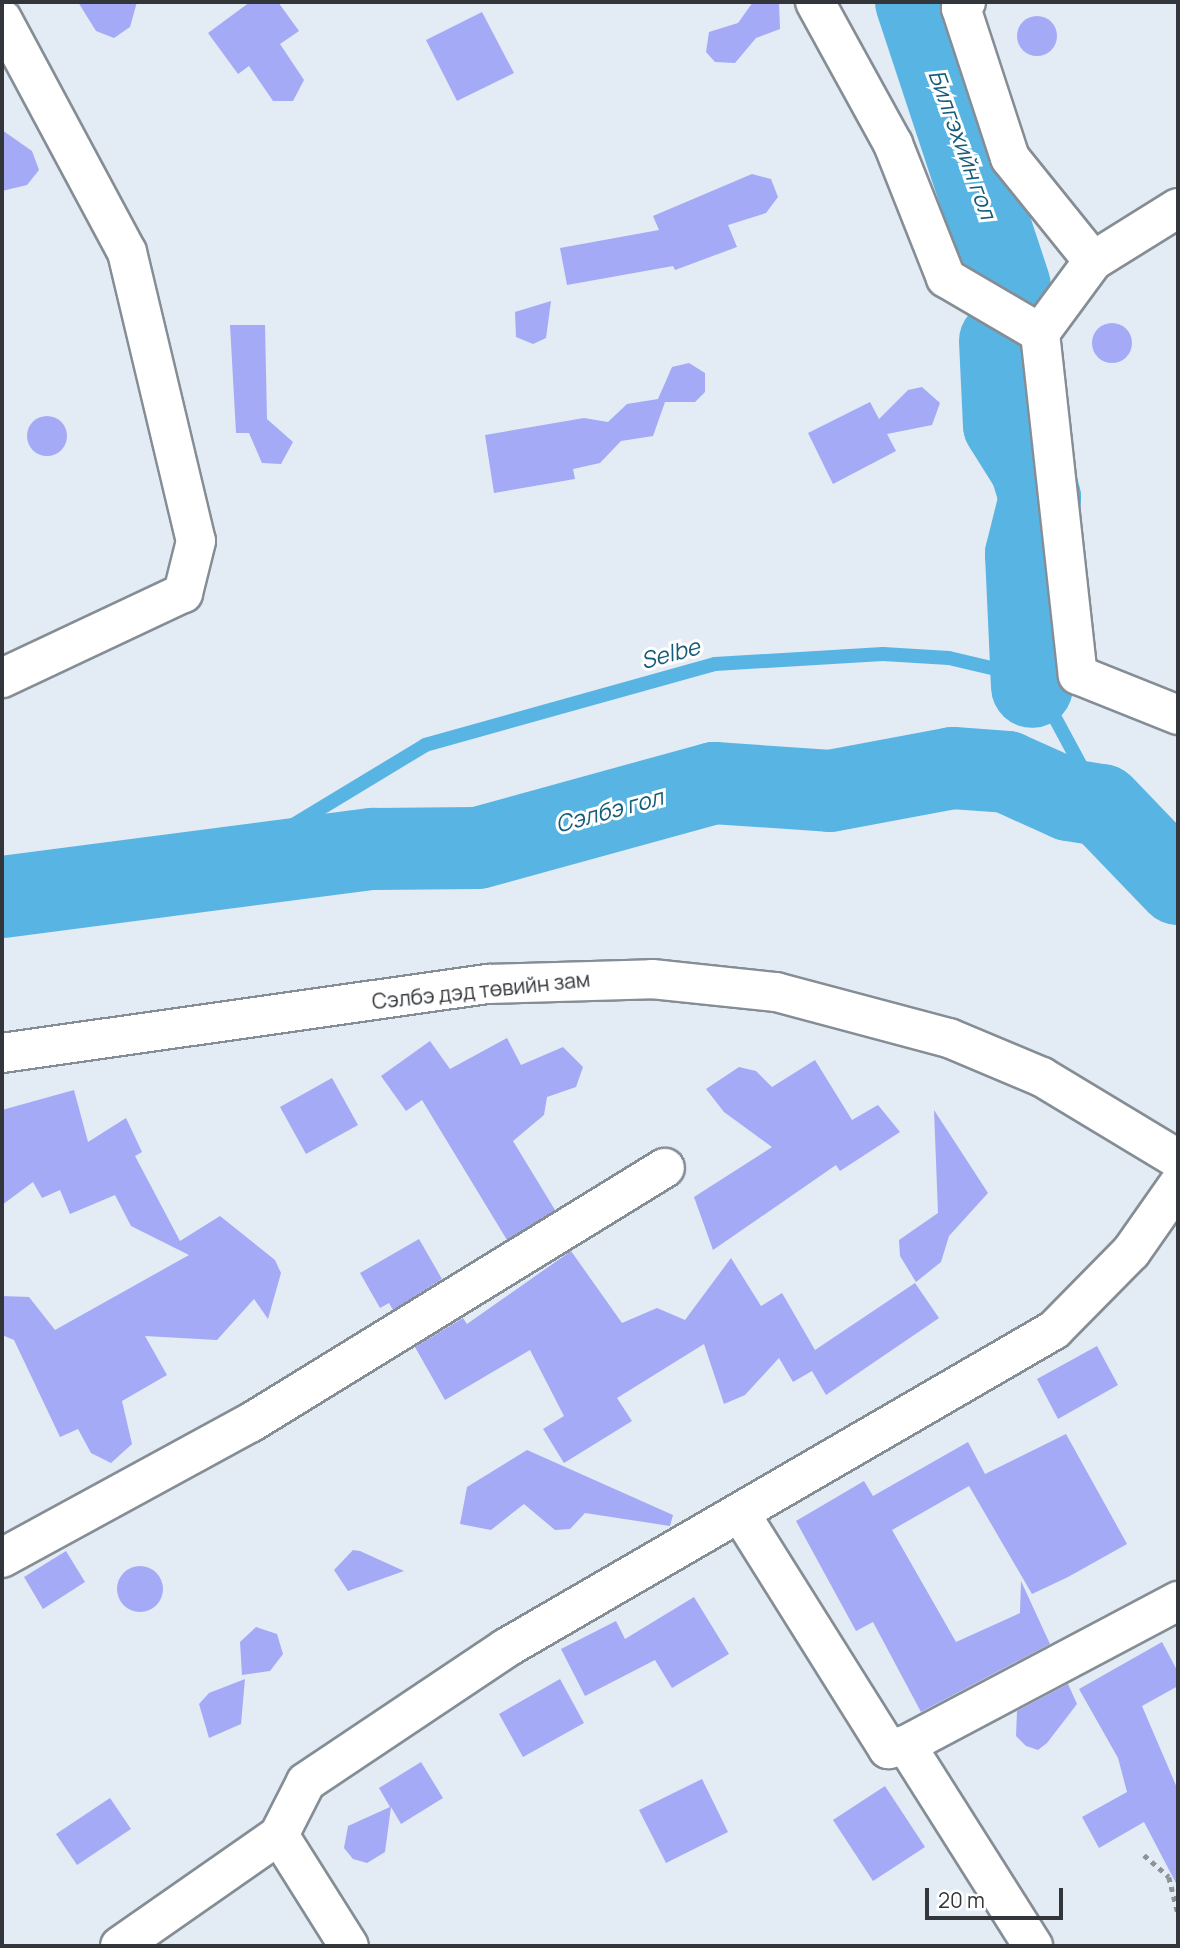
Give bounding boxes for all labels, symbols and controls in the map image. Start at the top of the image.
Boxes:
water label: Билгэхийн гол [923,66,1003,222]
water label: Selbe [637,632,703,674]
water label: Сэлбэ гол [552,782,666,838]
street label: Сэлбэ дэд төвийн зам [371,966,591,1014]
scale bar [928,1874,1066,1918]
text: 20 m [938,1886,985,1914]

